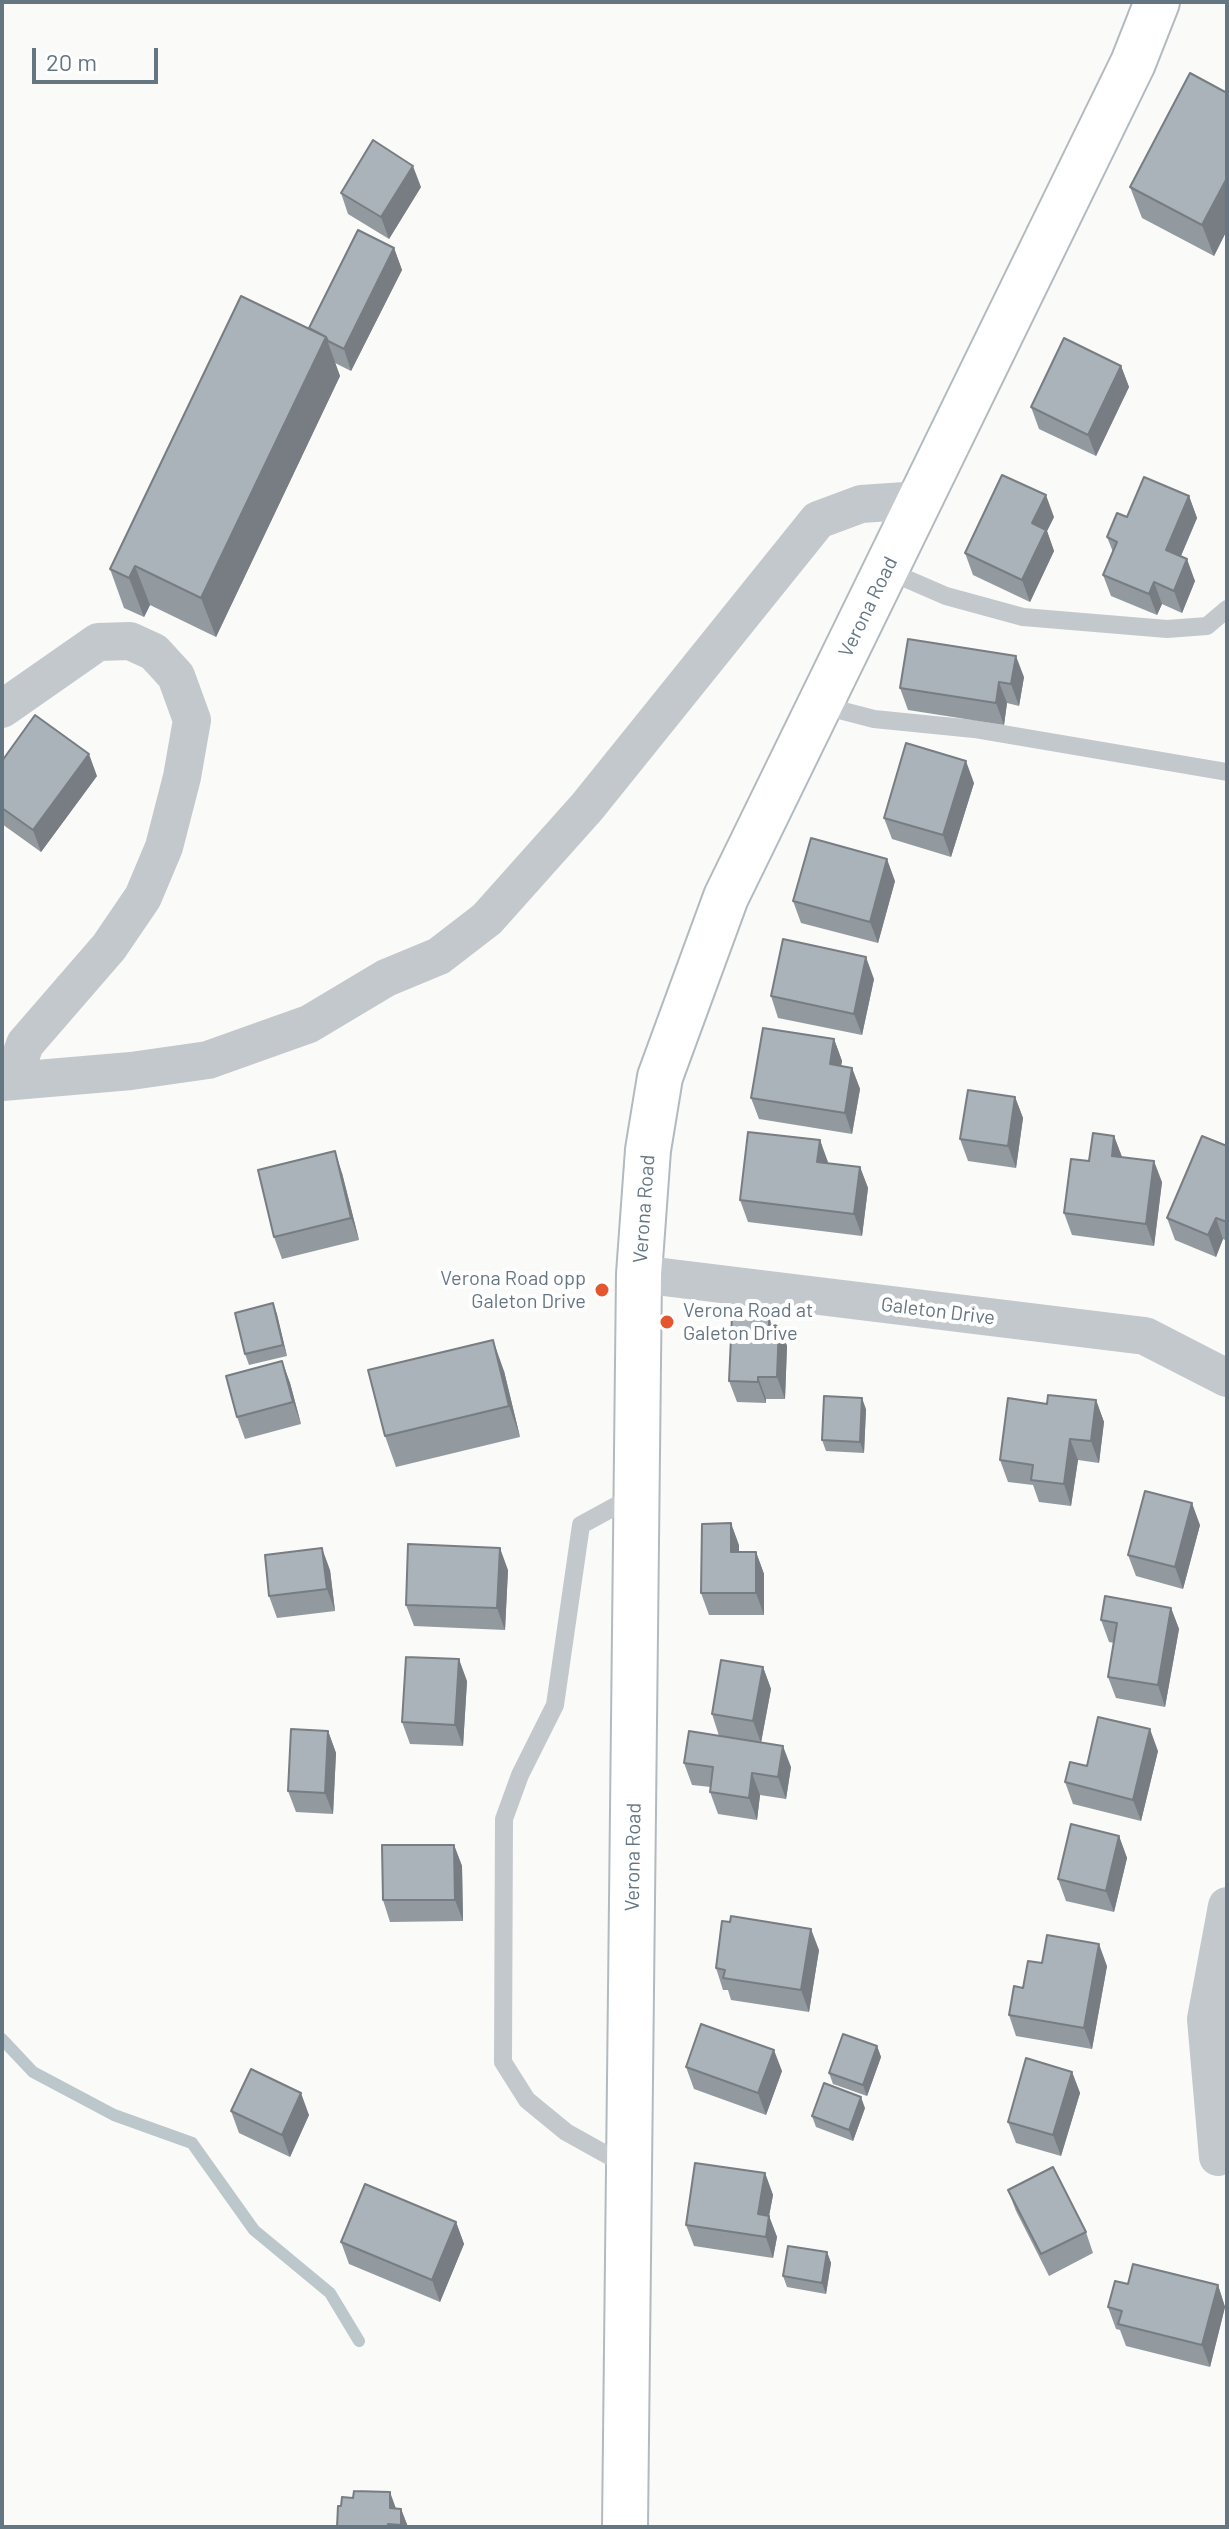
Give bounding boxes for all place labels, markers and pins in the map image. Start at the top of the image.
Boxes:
place label: Verona Road opp Galeton Drive [440,1266,586,1313]
marker: Verona Road opp Galeton Drive [593,1281,611,1299]
place label: Verona Road at Galeton Drive [683,1298,813,1345]
marker: Verona Road at Galeton Drive [658,1313,676,1331]

